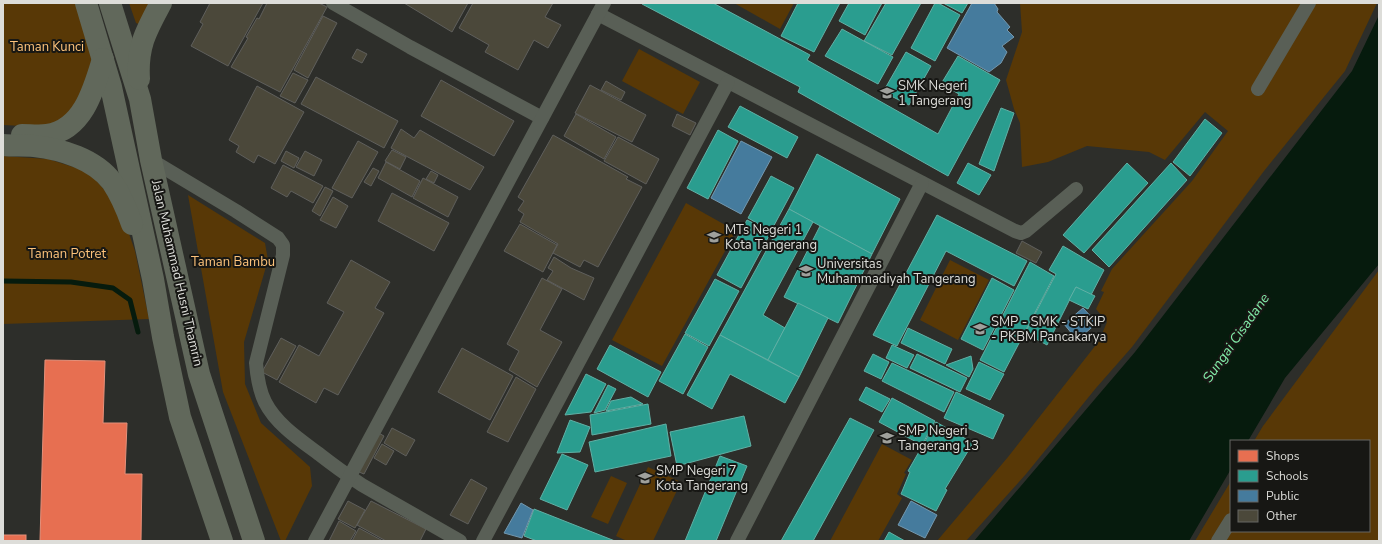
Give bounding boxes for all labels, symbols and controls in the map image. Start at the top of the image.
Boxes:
park label: Taman Kunci [10,38,84,56]
place label: SMK Negeri 1 Tangerang [898,77,971,110]
school or university icon: SMK Negeri 1 Tangerang [879,85,895,101]
street label: Jalan Muhammad Husni Thamrin [147,177,207,368]
place label: MTs Negeri 1 Kota Tangerang [725,221,817,254]
school or university icon: MTs Negeri 1 Kota Tangerang [706,229,722,245]
park label: Taman Potret [28,245,107,263]
park label: Taman Bambu [191,253,275,271]
place label: Universitas Muhammadiyah Tangerang [817,255,976,288]
school or university icon: Universitas Muhammadiyah Tangerang [798,263,814,279]
water label: Sungai Cisadane [1198,289,1274,386]
place label: SMP - SMK - STKIP - PKBM Pancakarya [991,313,1106,346]
school or university icon: SMP - SMK - STKIP - PKBM Pancakarya [972,321,988,337]
place label: SMP Negeri Tangerang 13 [898,422,979,455]
school or university icon: SMP Negeri Tangerang 13 [879,430,895,446]
legend [1230,440,1370,532]
text: Shops [1266,448,1300,464]
place label: SMP Negeri 7 Kota Tangerang [656,462,748,495]
text: Schools [1266,468,1309,484]
school or university icon: SMP Negeri 7 Kota Tangerang [637,470,653,486]
text: Public [1266,488,1300,504]
text: Other [1266,508,1298,524]

